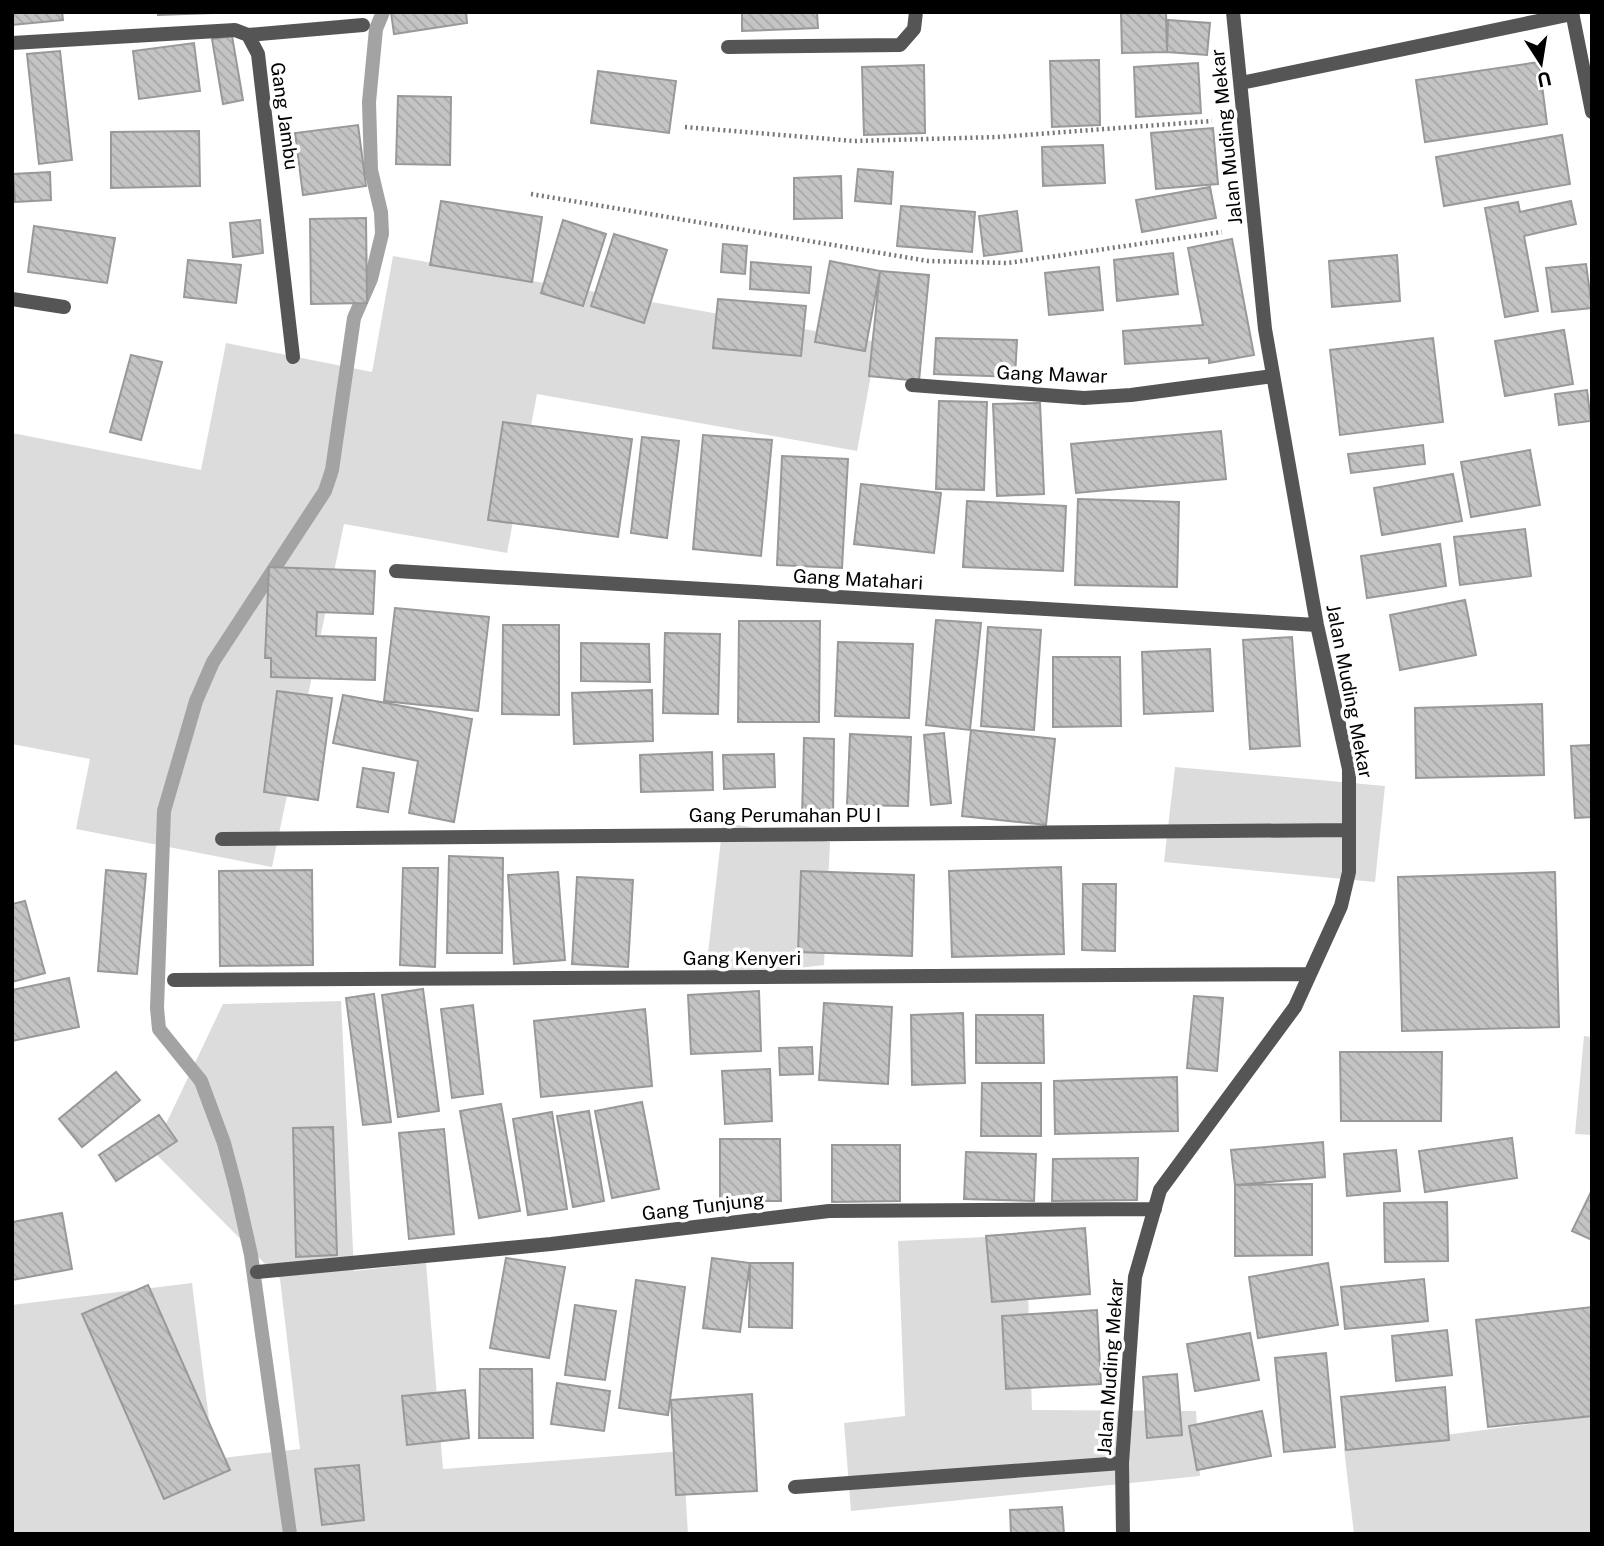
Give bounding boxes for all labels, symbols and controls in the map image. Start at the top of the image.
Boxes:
north arrow [1506,28,1576,98]
street label: Jalan Muding Mekar [1206,48,1246,226]
street label: Gang Jambu [267,61,303,171]
text: U [1536,67,1554,92]
street label: Gang Mawar [996,361,1108,387]
street label: Gang Matahari [792,565,924,593]
street label: Jalan Muding Mekar [1322,602,1378,780]
street label: Gang Perumahan PU I [689,804,881,826]
street label: Gang Kenyeri [683,947,801,969]
street label: Gang Tunjung [641,1188,766,1224]
street label: Jalan Muding Mekar [1093,1278,1127,1456]

